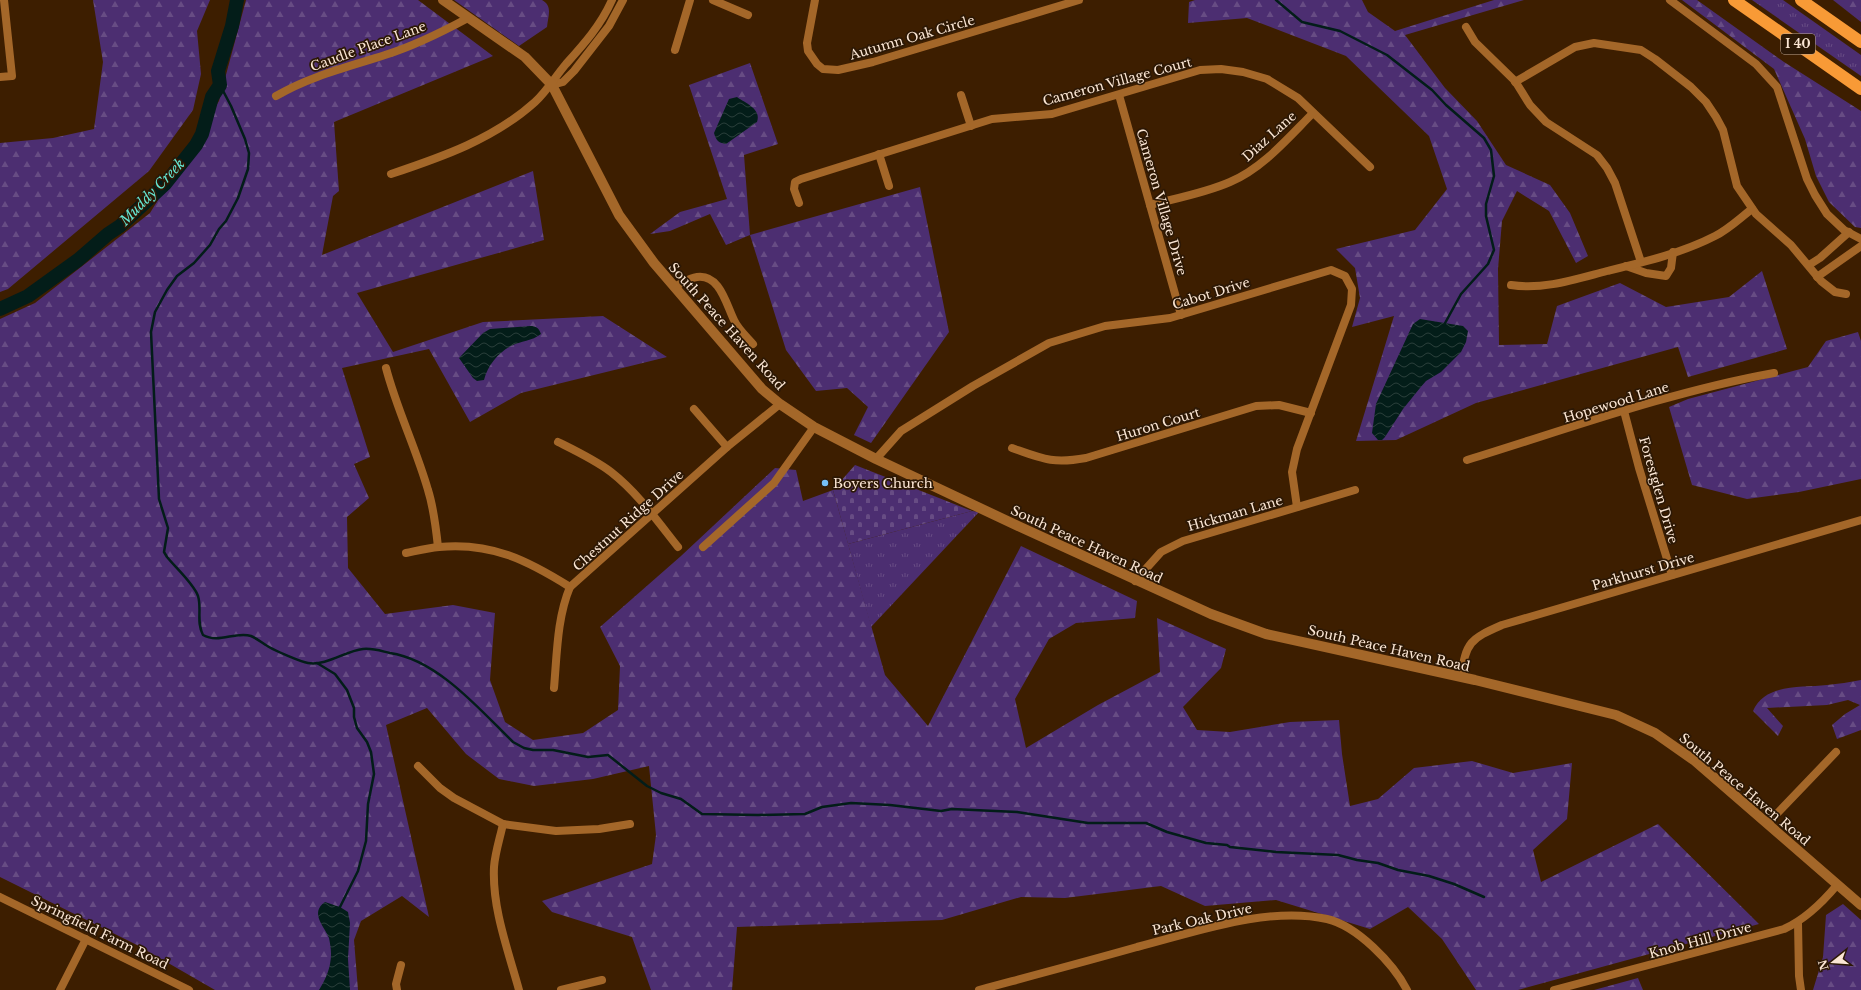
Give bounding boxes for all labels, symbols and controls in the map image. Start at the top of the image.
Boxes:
street label: Autumn Oak Circle [847,11,977,64]
street label: Caudle Place Lane [308,18,428,75]
road number: I 40 [1781,34,1815,54]
street label: Cameron Village Court [1041,53,1194,110]
street label: Diaz Lane [1239,108,1300,165]
street label: Cameron Village Drive [1132,127,1191,278]
water label: Muddy Creek [115,155,188,230]
street label: South Peace Haven Road [665,259,789,394]
street label: Cabot Drive [1170,274,1252,313]
street label: Hopewood Lane [1561,378,1671,427]
street label: Huron Court [1114,404,1202,445]
street label: Forestglen Drive [1635,435,1682,546]
street label: Chestnut Ridge Drive [569,466,687,575]
place label: Boyers Church [833,475,933,492]
marker: Boyers Church [820,478,830,488]
street label: Hickman Lane [1186,492,1285,535]
street label: South Peace Haven Road [1008,502,1166,587]
street label: Parkhurst Drive [1590,549,1696,594]
street label: South Peace Haven Road [1306,622,1472,675]
street label: South Peace Haven Road [1676,730,1814,849]
street label: Springfield Farm Road [28,892,172,973]
street label: Park Oak Drive [1151,900,1254,939]
street label: Knob Hill Drive [1647,919,1753,962]
north arrow [1813,942,1853,982]
text: N [1815,957,1832,972]

